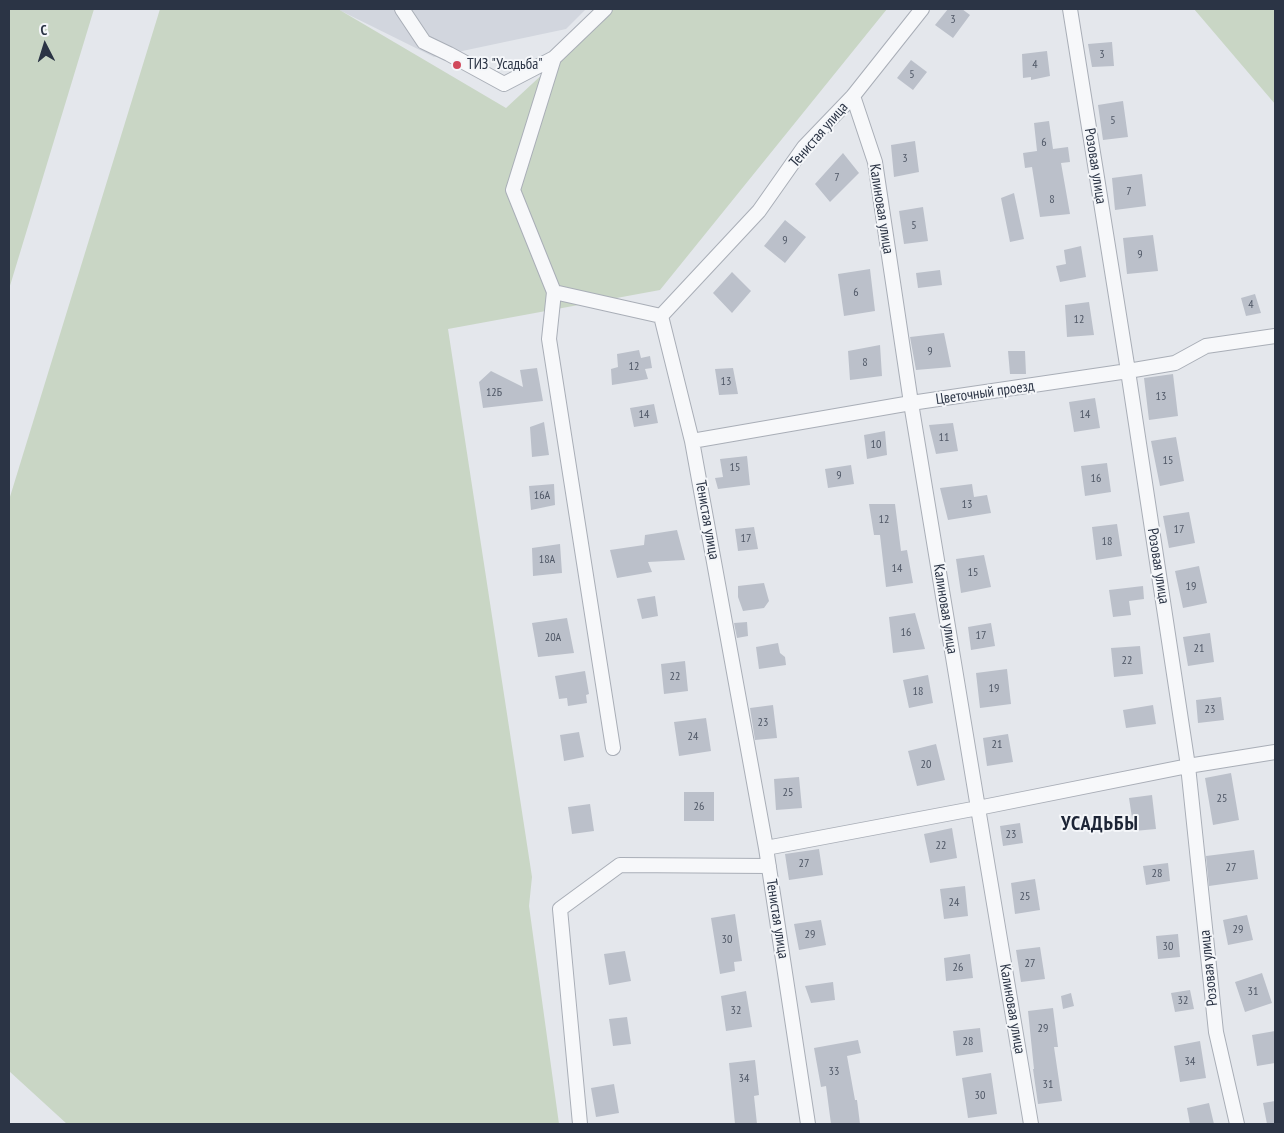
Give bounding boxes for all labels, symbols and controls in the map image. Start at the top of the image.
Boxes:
house number: 3 [950,13,956,27]
north arrow [20,20,70,70]
text: С [40,21,48,39]
house number: 3 [1099,48,1105,62]
place label: ТИЗ "Усадьба" [467,56,542,74]
house number: 4 [1032,58,1038,72]
marker: ТИЗ "Усадьба" [451,59,463,71]
house number: 5 [909,68,915,82]
street label: Тенистая улица [786,99,852,171]
house number: 5 [1110,114,1116,128]
street label: Розовая улица [1080,127,1110,205]
house number: 6 [1041,136,1047,150]
house number: 3 [902,152,908,166]
street label: Калиновая улица [865,163,897,255]
house number: 7 [834,171,840,185]
house number: 7 [1126,185,1132,199]
house number: 8 [1049,193,1055,207]
house number: 5 [911,219,917,233]
house number: 9 [782,234,788,248]
house number: 9 [1137,248,1143,262]
house number: 6 [853,286,859,300]
house number: 4 [1248,298,1254,312]
house number: 12 [1074,313,1084,327]
house number: 9 [927,345,933,359]
house number: 8 [862,356,868,370]
house number: 12 [629,360,639,374]
house number: 13 [721,375,731,389]
street label: Цветочный проезд [935,377,1035,409]
house number: 12Б [486,386,502,400]
house number: 13 [1156,390,1166,404]
house number: 14 [639,408,649,422]
house number: 14 [1080,408,1090,422]
house number: 11 [939,431,949,445]
house number: 10 [871,438,881,452]
house number: 15 [1163,454,1173,468]
house number: 15 [730,461,740,475]
house number: 9 [836,469,842,483]
house number: 16 [1091,472,1101,486]
street label: Тенистая улица [691,479,723,561]
house number: 16А [534,489,550,503]
house number: 13 [962,498,972,512]
house number: 12 [879,513,889,527]
house number: 17 [1174,523,1184,537]
street label: Розовая улица [1143,527,1173,605]
house number: 17 [741,532,751,546]
house number: 18 [1102,535,1112,549]
house number: 18А [539,553,555,567]
house number: 14 [892,562,902,576]
street label: Калиновая улица [929,563,961,655]
house number: 15 [968,566,978,580]
house number: 19 [1186,580,1196,594]
house number: 16 [901,626,911,640]
house number: 17 [976,629,986,643]
house number: 20А [545,631,561,645]
house number: 21 [1194,642,1204,656]
house number: 22 [1122,654,1132,668]
house number: 22 [670,670,680,684]
house number: 19 [989,682,999,696]
house number: 18 [913,685,923,699]
house number: 23 [1205,703,1215,717]
house number: 23 [758,716,768,730]
house number: 24 [688,730,698,744]
house number: 21 [992,738,1002,752]
house number: 20 [921,758,931,772]
house number: 25 [783,786,793,800]
house number: 25 [1217,792,1227,806]
house number: 26 [694,800,704,814]
district label: УСАДЬБЫ [1060,812,1140,836]
house number: 23 [1006,828,1016,842]
house number: 22 [936,839,946,853]
house number: 27 [799,857,809,871]
house number: 27 [1226,861,1236,875]
house number: 28 [1152,867,1162,881]
street label: Тенистая улица [762,878,792,960]
house number: 25 [1020,890,1030,904]
house number: 24 [949,896,959,910]
house number: 29 [1233,923,1243,937]
house number: 29 [805,928,815,942]
street label: Розовая улица [1196,929,1222,1007]
house number: 30 [722,933,732,947]
house number: 30 [1163,940,1173,954]
house number: 27 [1025,957,1035,971]
house number: 26 [953,961,963,975]
street label: Калиновая улица [995,963,1029,1055]
house number: 31 [1248,985,1258,999]
house number: 32 [1178,994,1188,1008]
house number: 32 [731,1004,741,1018]
house number: 29 [1038,1022,1048,1036]
house number: 28 [963,1035,973,1049]
house number: 34 [1185,1055,1195,1069]
house number: 33 [829,1065,839,1079]
house number: 34 [739,1072,749,1086]
house number: 31 [1043,1078,1053,1092]
house number: 30 [975,1089,985,1103]

